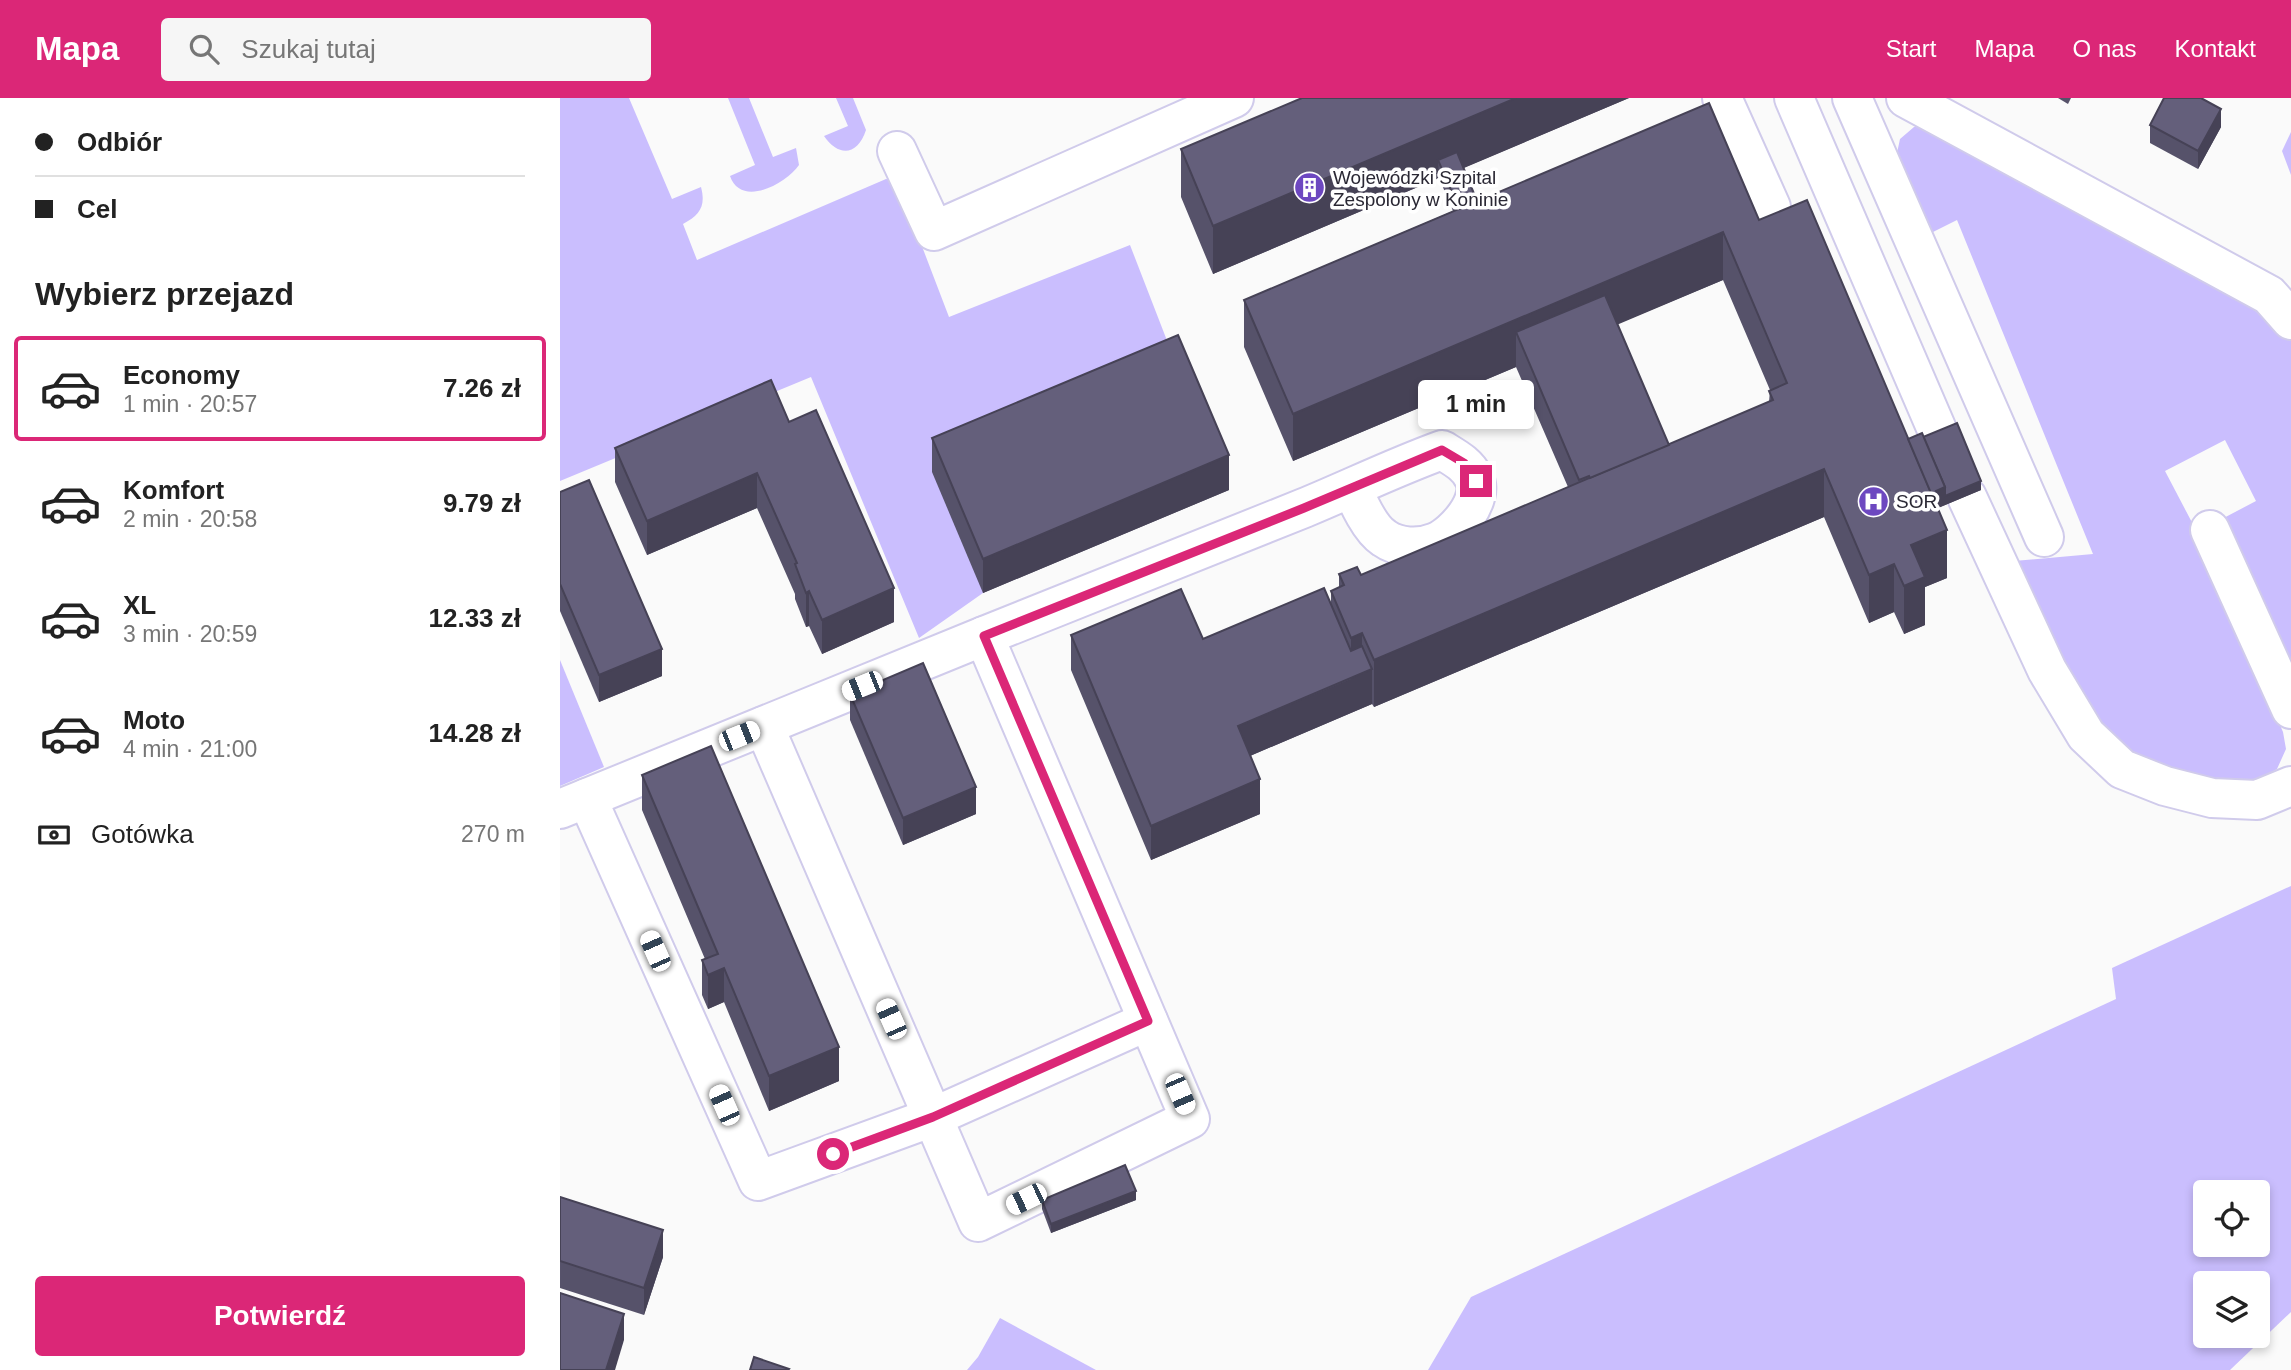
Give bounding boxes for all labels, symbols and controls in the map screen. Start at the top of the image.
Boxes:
search box [161,18,651,81]
text: Mapa [35,30,119,67]
icon: search [185,30,223,68]
text: Szukaj tutaj [241,34,376,64]
text: Start [1886,35,1937,62]
text: Mapa [1975,35,2035,62]
text: O nas [2073,35,2137,62]
text: Kontakt [2175,35,2256,62]
text: Odbiór [77,127,162,157]
place label: Wojewódzki Szpital Zespolony w Koninie [1333,167,1508,210]
building icon: Wojewódzki Szpital Zespolony w Koninie [1293,171,1327,205]
text: Cel [77,194,117,224]
text: Wybierz przejazd [35,276,294,312]
icon: car [39,357,102,420]
text: Economy [123,360,240,390]
text: 7.26 zł [443,373,521,403]
callout: 1 min [1418,380,1534,428]
text: 1 min · 20:57 [123,391,257,417]
text: 1 min [1446,391,1506,417]
route end [1460,465,1492,497]
icon: car [39,472,102,535]
text: Komfort [123,475,224,505]
hospital icon: SOR [1856,484,1890,518]
text: 9.79 zł [443,488,521,518]
place label: SOR [1896,491,1937,512]
text: 2 min · 20:58 [123,506,257,532]
icon: car [39,587,102,650]
text: XL [123,590,156,620]
text: 12.33 zł [428,603,521,633]
text: 3 min · 20:59 [123,621,257,647]
car [839,668,886,704]
icon: car [39,702,102,765]
text: Moto [123,705,185,735]
text: 14.28 zł [428,718,521,748]
car [716,718,763,754]
text: 4 min · 21:00 [123,736,257,762]
icon: cash [35,816,73,854]
text: Gotówka [91,819,194,849]
text: 270 m [461,821,525,847]
car [637,928,674,974]
car [873,996,910,1042]
car [1163,1071,1198,1117]
car [706,1082,743,1128]
route start [817,1138,849,1170]
car [1003,1180,1050,1218]
map controls [2193,1180,2270,1348]
button: locate [2193,1180,2270,1257]
button: layers [2193,1271,2270,1348]
button: Potwierdź [35,1276,525,1356]

